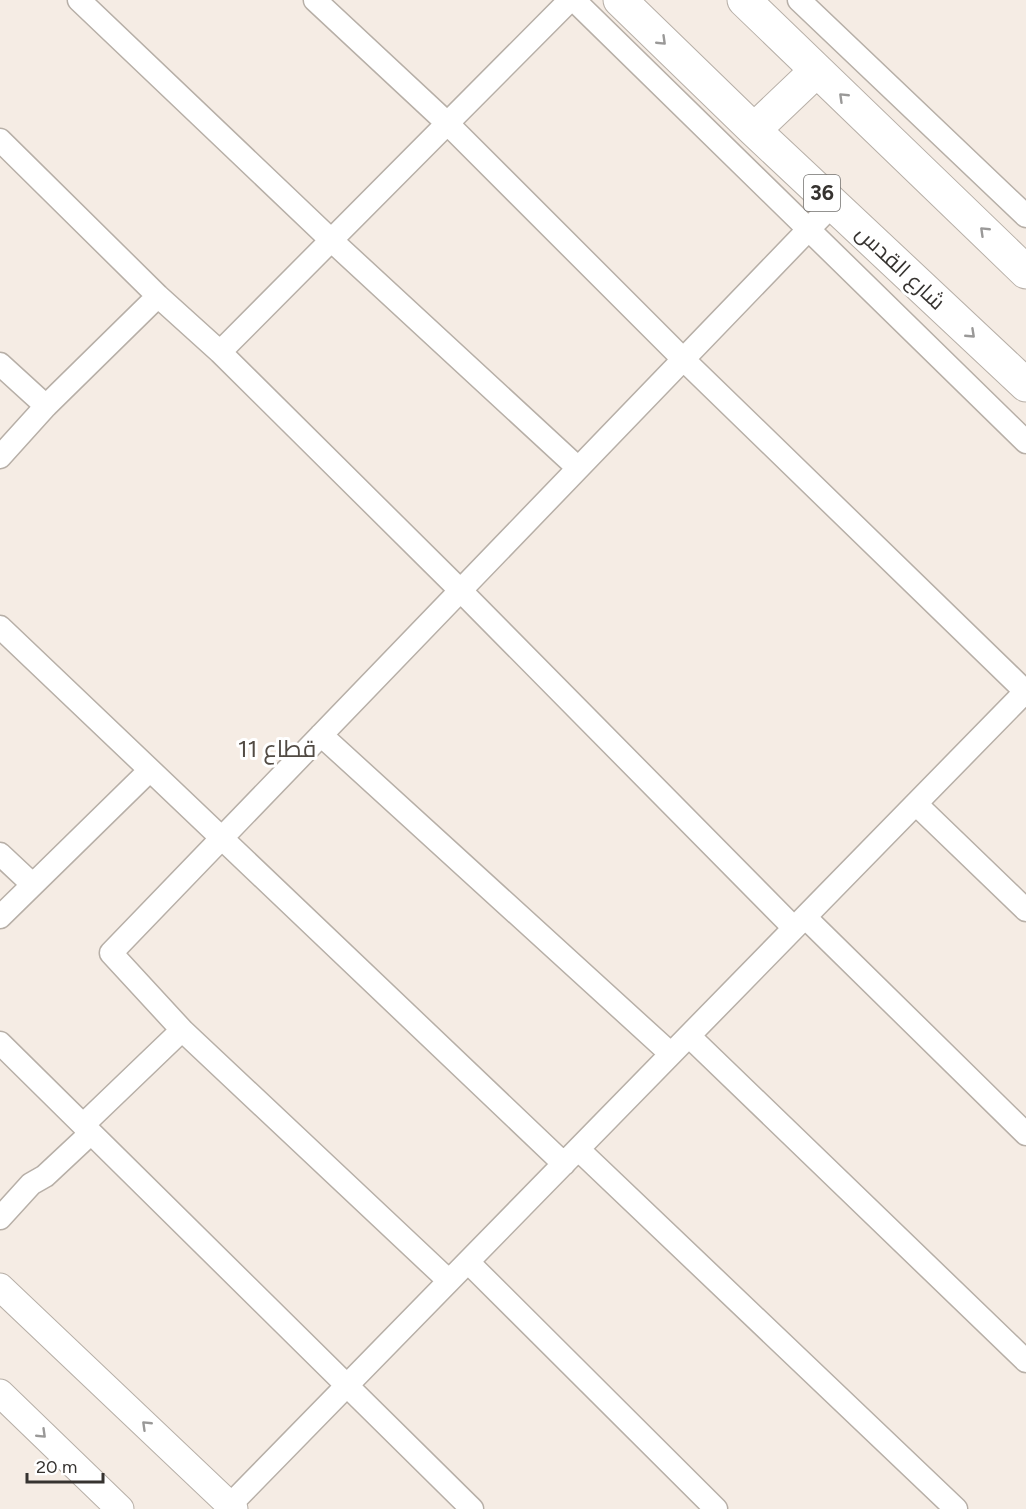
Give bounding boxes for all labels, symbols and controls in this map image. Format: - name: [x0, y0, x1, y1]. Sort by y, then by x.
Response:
- one-way arrow: [655, 33, 666, 44]
- one-way arrow: [839, 93, 849, 104]
- road number: 36: [804, 175, 840, 211]
- street label: شارع القدس: [850, 219, 951, 316]
- one-way arrow: [980, 228, 991, 239]
- one-way arrow: [965, 327, 975, 338]
- district label: قطاع 11: [238, 734, 316, 765]
- one-way arrow: [142, 1422, 153, 1433]
- one-way arrow: [36, 1427, 46, 1438]
- scale bar: [27, 1446, 104, 1484]
- text: 20 m: [36, 1456, 77, 1478]

